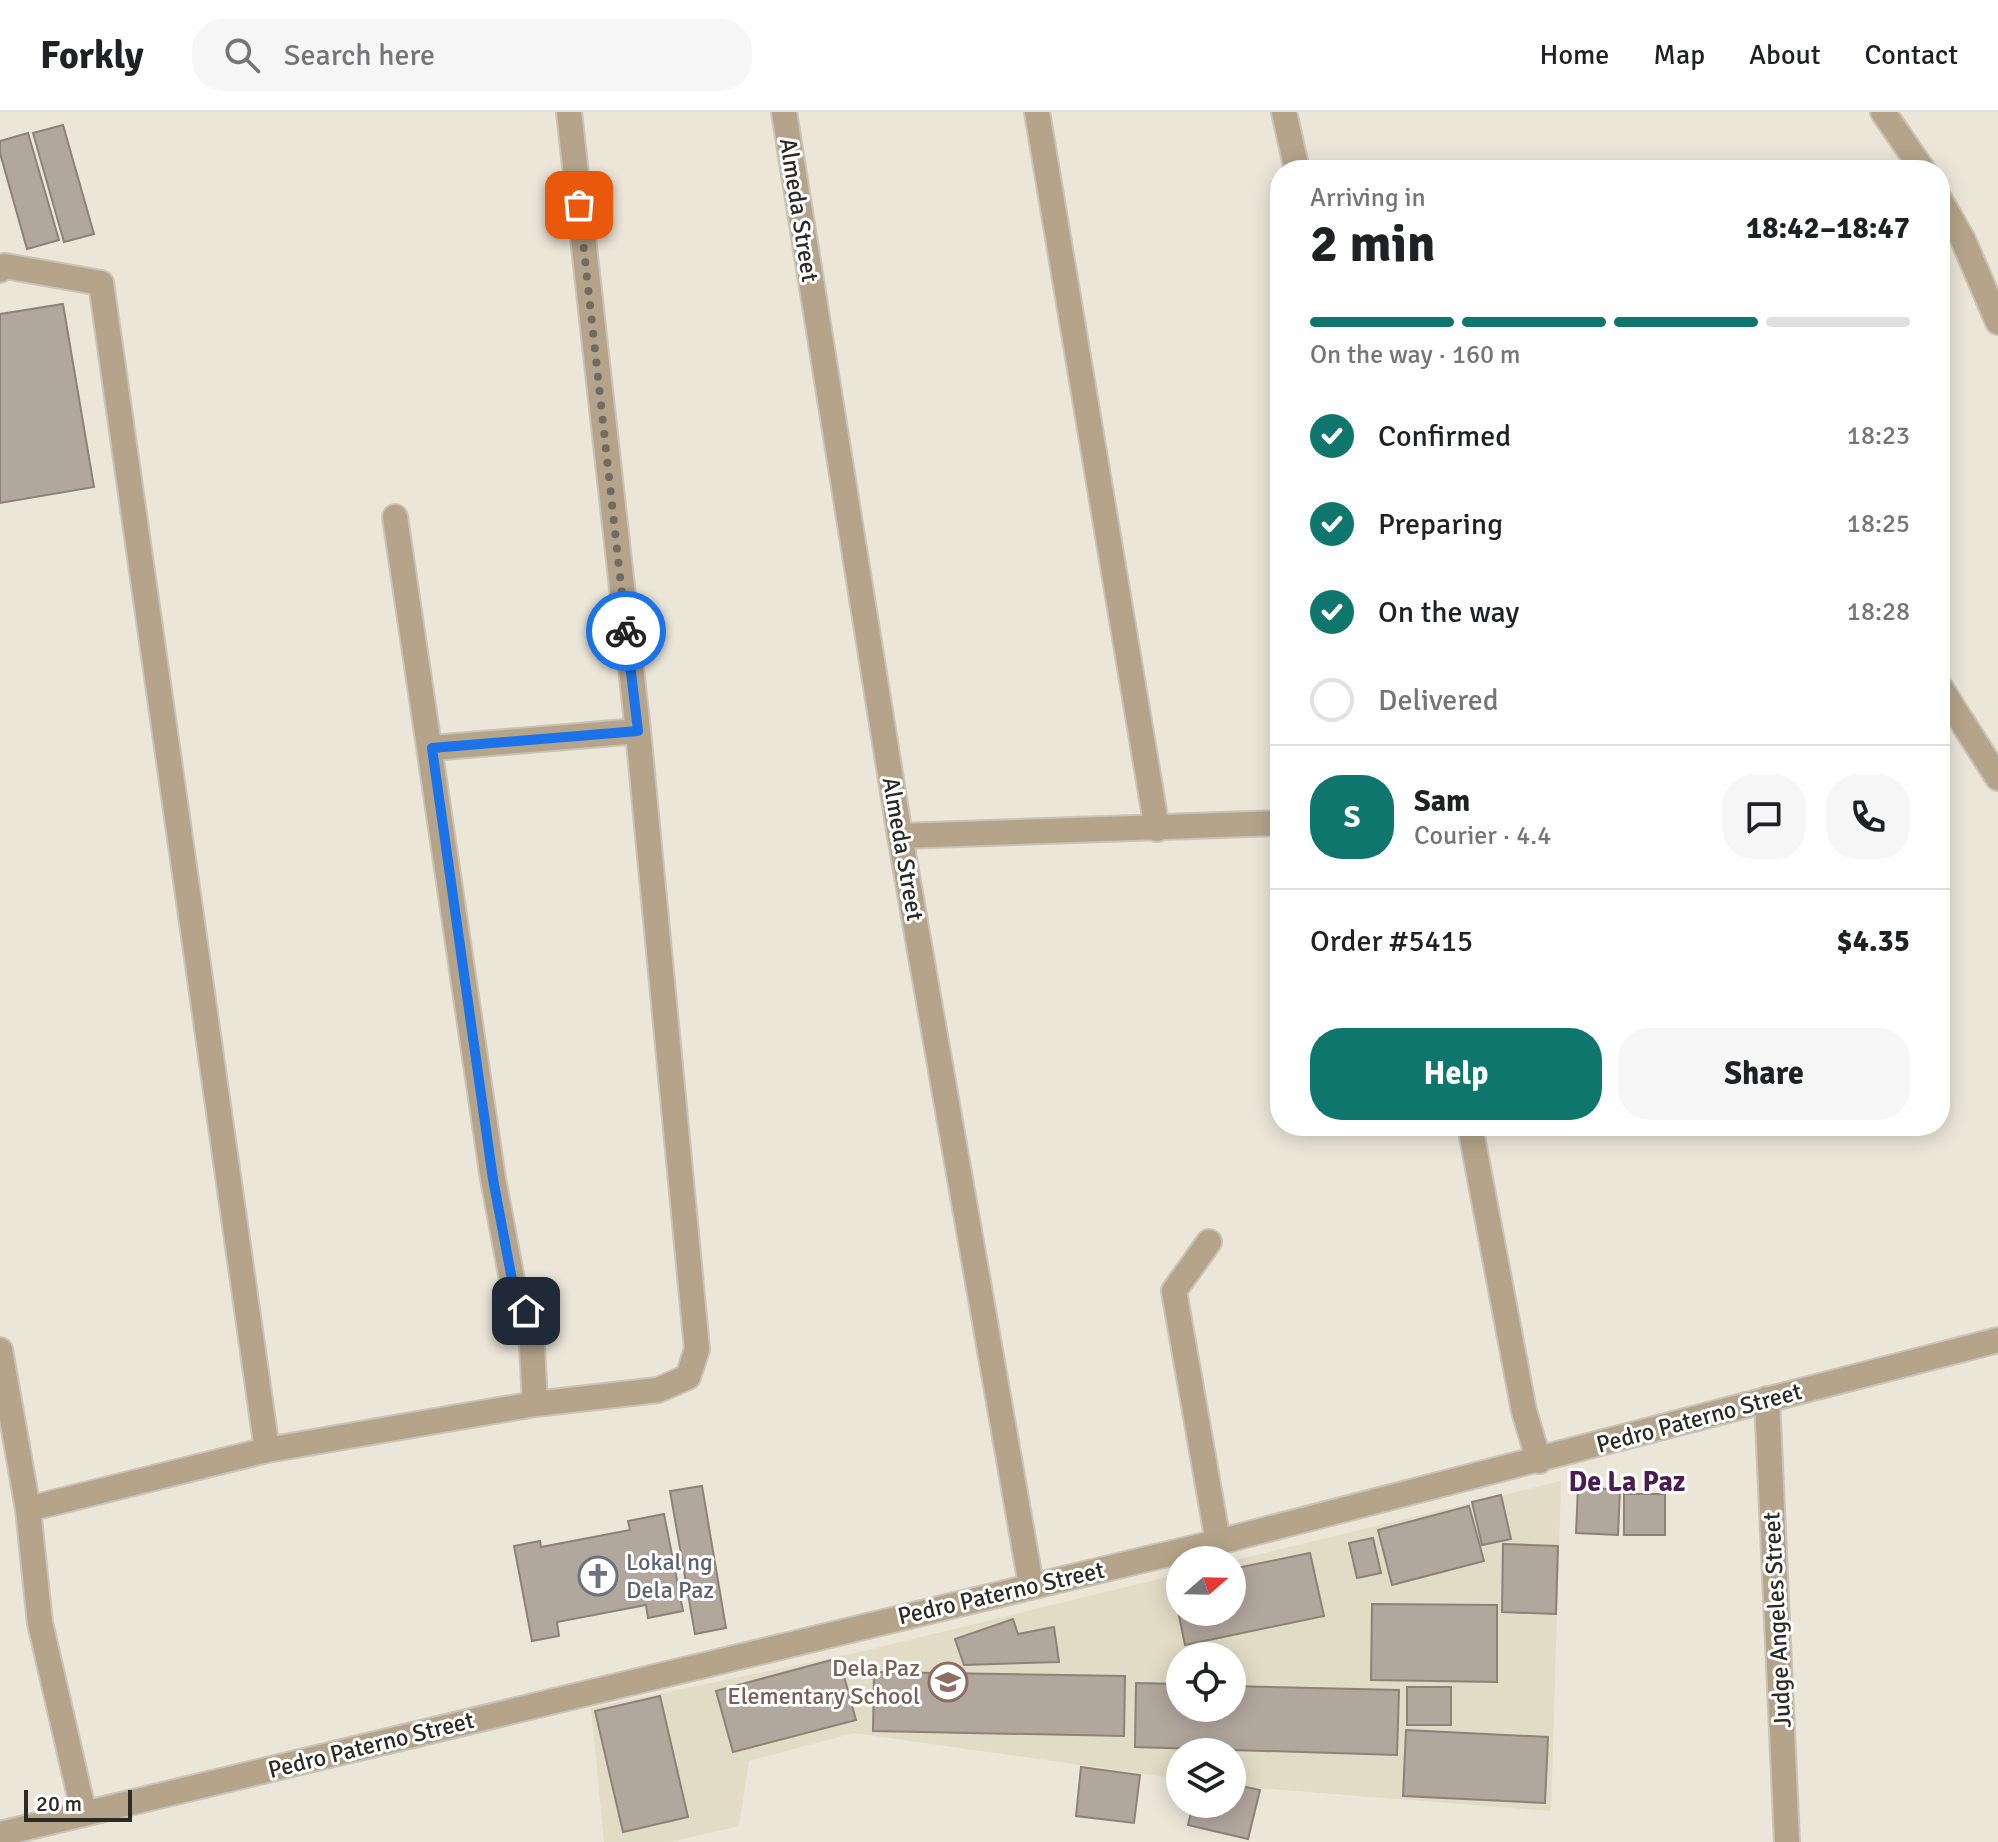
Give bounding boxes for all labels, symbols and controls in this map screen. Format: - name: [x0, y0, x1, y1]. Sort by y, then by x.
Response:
- search box: [192, 19, 752, 91]
- text: Forkly: [40, 32, 144, 79]
- icon: search: [220, 33, 264, 77]
- text: Search here: [284, 37, 435, 74]
- text: Home: [1540, 38, 1609, 72]
- text: Map: [1653, 38, 1705, 72]
- text: About: [1749, 38, 1821, 72]
- text: Contact: [1865, 38, 1958, 72]
- street label: Almeda Street: [773, 136, 825, 284]
- pin: [545, 171, 613, 239]
- text: Arriving in: [1310, 182, 1426, 214]
- icon: bag: [557, 183, 601, 227]
- text: 18:42–18:47: [1746, 210, 1910, 247]
- text: 2 min: [1310, 212, 1436, 276]
- text: On the way · 160 m: [1310, 339, 1520, 371]
- icon: check: [1310, 414, 1354, 458]
- text: Confirmed: [1378, 418, 1511, 455]
- text: 18:23: [1847, 420, 1910, 452]
- icon: check: [1310, 502, 1354, 546]
- text: Preparing: [1378, 506, 1503, 543]
- text: 18:25: [1847, 508, 1910, 540]
- icon: check: [1310, 590, 1354, 634]
- courier: [586, 591, 666, 671]
- text: On the way: [1378, 594, 1519, 631]
- text: 18:28: [1847, 596, 1910, 628]
- icon: bike: [604, 609, 648, 653]
- text: Delivered: [1378, 682, 1499, 719]
- street label: Almeda Street: [876, 775, 930, 923]
- button: chat: [1722, 775, 1806, 859]
- button: phone: [1826, 775, 1910, 859]
- text: Sam: [1414, 783, 1470, 820]
- text: S: [1344, 799, 1360, 836]
- text: Courier · 4.4: [1414, 820, 1551, 852]
- text: Order #5415: [1310, 923, 1473, 960]
- text: $4.35: [1837, 923, 1910, 960]
- button: Help: [1310, 1028, 1602, 1120]
- button: Share: [1618, 1028, 1910, 1120]
- pin: [492, 1277, 560, 1345]
- icon: home: [504, 1289, 548, 1333]
- street label: Pedro Paterno Street: [1593, 1376, 1805, 1460]
- district label: De La Paz: [1569, 1465, 1685, 1499]
- street label: Judge Angeles Street: [1756, 1511, 1798, 1729]
- north arrow: [1166, 1546, 1246, 1626]
- map controls: [1166, 1546, 1246, 1818]
- place label: Lokal ng Dela Paz: [626, 1547, 714, 1605]
- church icon: Lokal ng Dela Paz: [577, 1555, 619, 1597]
- street label: Pedro Paterno Street: [895, 1555, 1107, 1631]
- button: locate: [1166, 1642, 1246, 1722]
- place label: Dela Paz Elementary School: [727, 1653, 920, 1711]
- school or university icon: Dela Paz Elementary School: [927, 1661, 969, 1703]
- street label: Pedro Paterno Street: [265, 1705, 477, 1785]
- button: layers: [1166, 1738, 1246, 1818]
- scale bar: [24, 1786, 132, 1822]
- text: 20 m: [36, 1790, 82, 1817]

